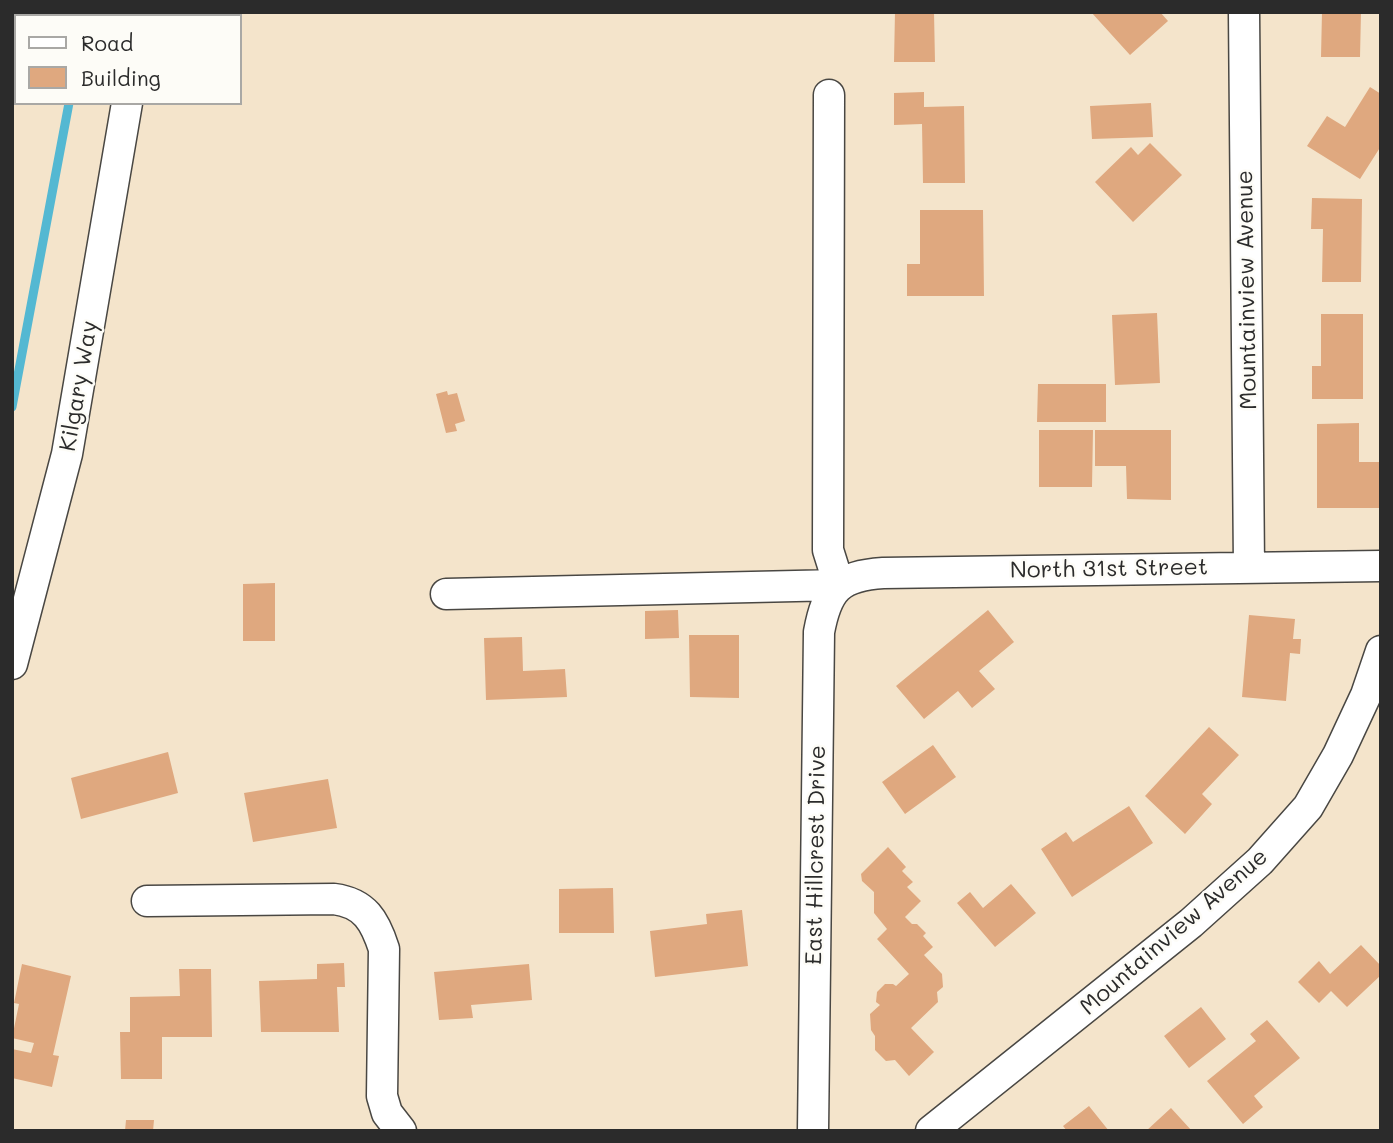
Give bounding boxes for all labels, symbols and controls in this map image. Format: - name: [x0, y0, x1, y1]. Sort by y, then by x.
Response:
- legend: [14, 14, 242, 105]
- text: Road: [81, 29, 133, 56]
- text: Building: [81, 64, 161, 91]
- street label: Mountainview Avenue: [1231, 170, 1263, 410]
- street label: Kilgary Way: [54, 319, 104, 453]
- street label: North 31st Street: [1010, 553, 1208, 585]
- street label: East Hillcrest Drive: [800, 745, 832, 965]
- street label: Mountainview Avenue: [1074, 843, 1274, 1021]

